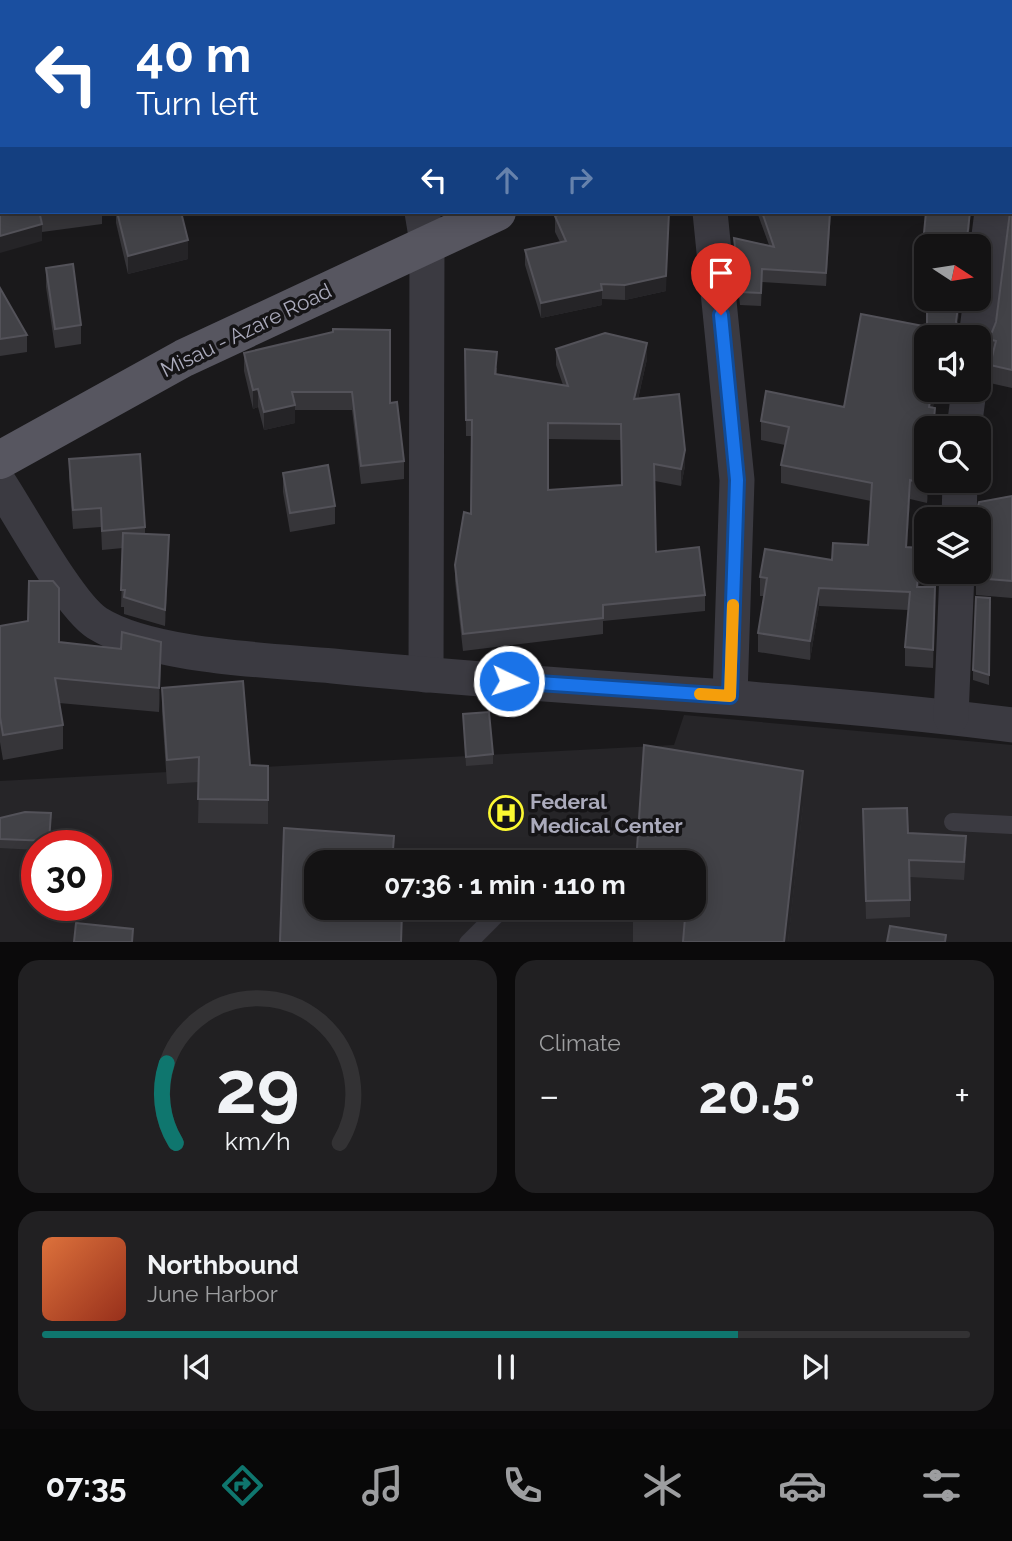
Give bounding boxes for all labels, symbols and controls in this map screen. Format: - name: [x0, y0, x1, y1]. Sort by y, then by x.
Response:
- text: 40 m: [136, 26, 251, 83]
- icon: left: [21, 28, 112, 119]
- text: Turn left: [136, 85, 258, 122]
- icon: left: [415, 161, 453, 199]
- icon: ahead: [488, 161, 526, 199]
- icon: right: [561, 161, 599, 199]
- north arrow: [914, 234, 990, 312]
- map controls: [914, 234, 991, 584]
- pin: [691, 243, 751, 315]
- icon: arrive: [702, 254, 740, 292]
- street label: Misau - Azare Road: [156, 278, 336, 382]
- button: sound: [914, 325, 991, 402]
- button: search: [914, 416, 991, 493]
- button: layers: [914, 507, 991, 584]
- position arrow: [472, 644, 546, 718]
- place label: Federal Medical Center: [530, 789, 683, 838]
- hospital icon: Federal Medical Center: [487, 794, 525, 832]
- speed limit sign: 30: [21, 830, 112, 921]
- text: 07:36 · 1 min · 110 m: [384, 870, 626, 900]
- text: Climate: [539, 1029, 621, 1056]
- text: 29: [216, 1045, 299, 1130]
- text: 20.5°: [699, 1064, 815, 1125]
- text: −: [539, 1073, 559, 1118]
- text: +: [954, 1073, 970, 1118]
- text: km/h: [225, 1125, 290, 1155]
- text: Northbound: [147, 1250, 299, 1280]
- text: June Harbor: [147, 1280, 278, 1307]
- icon: previous: [178, 1348, 216, 1386]
- icon: pause: [487, 1348, 525, 1386]
- icon: next: [796, 1348, 834, 1386]
- icon: directions: [218, 1461, 267, 1510]
- icon: music: [358, 1461, 407, 1510]
- icon: phone: [498, 1461, 547, 1510]
- icon: climate: [638, 1461, 687, 1510]
- icon: car: [778, 1461, 827, 1510]
- icon: filters: [917, 1461, 966, 1510]
- text: 07:35: [45, 1467, 127, 1504]

